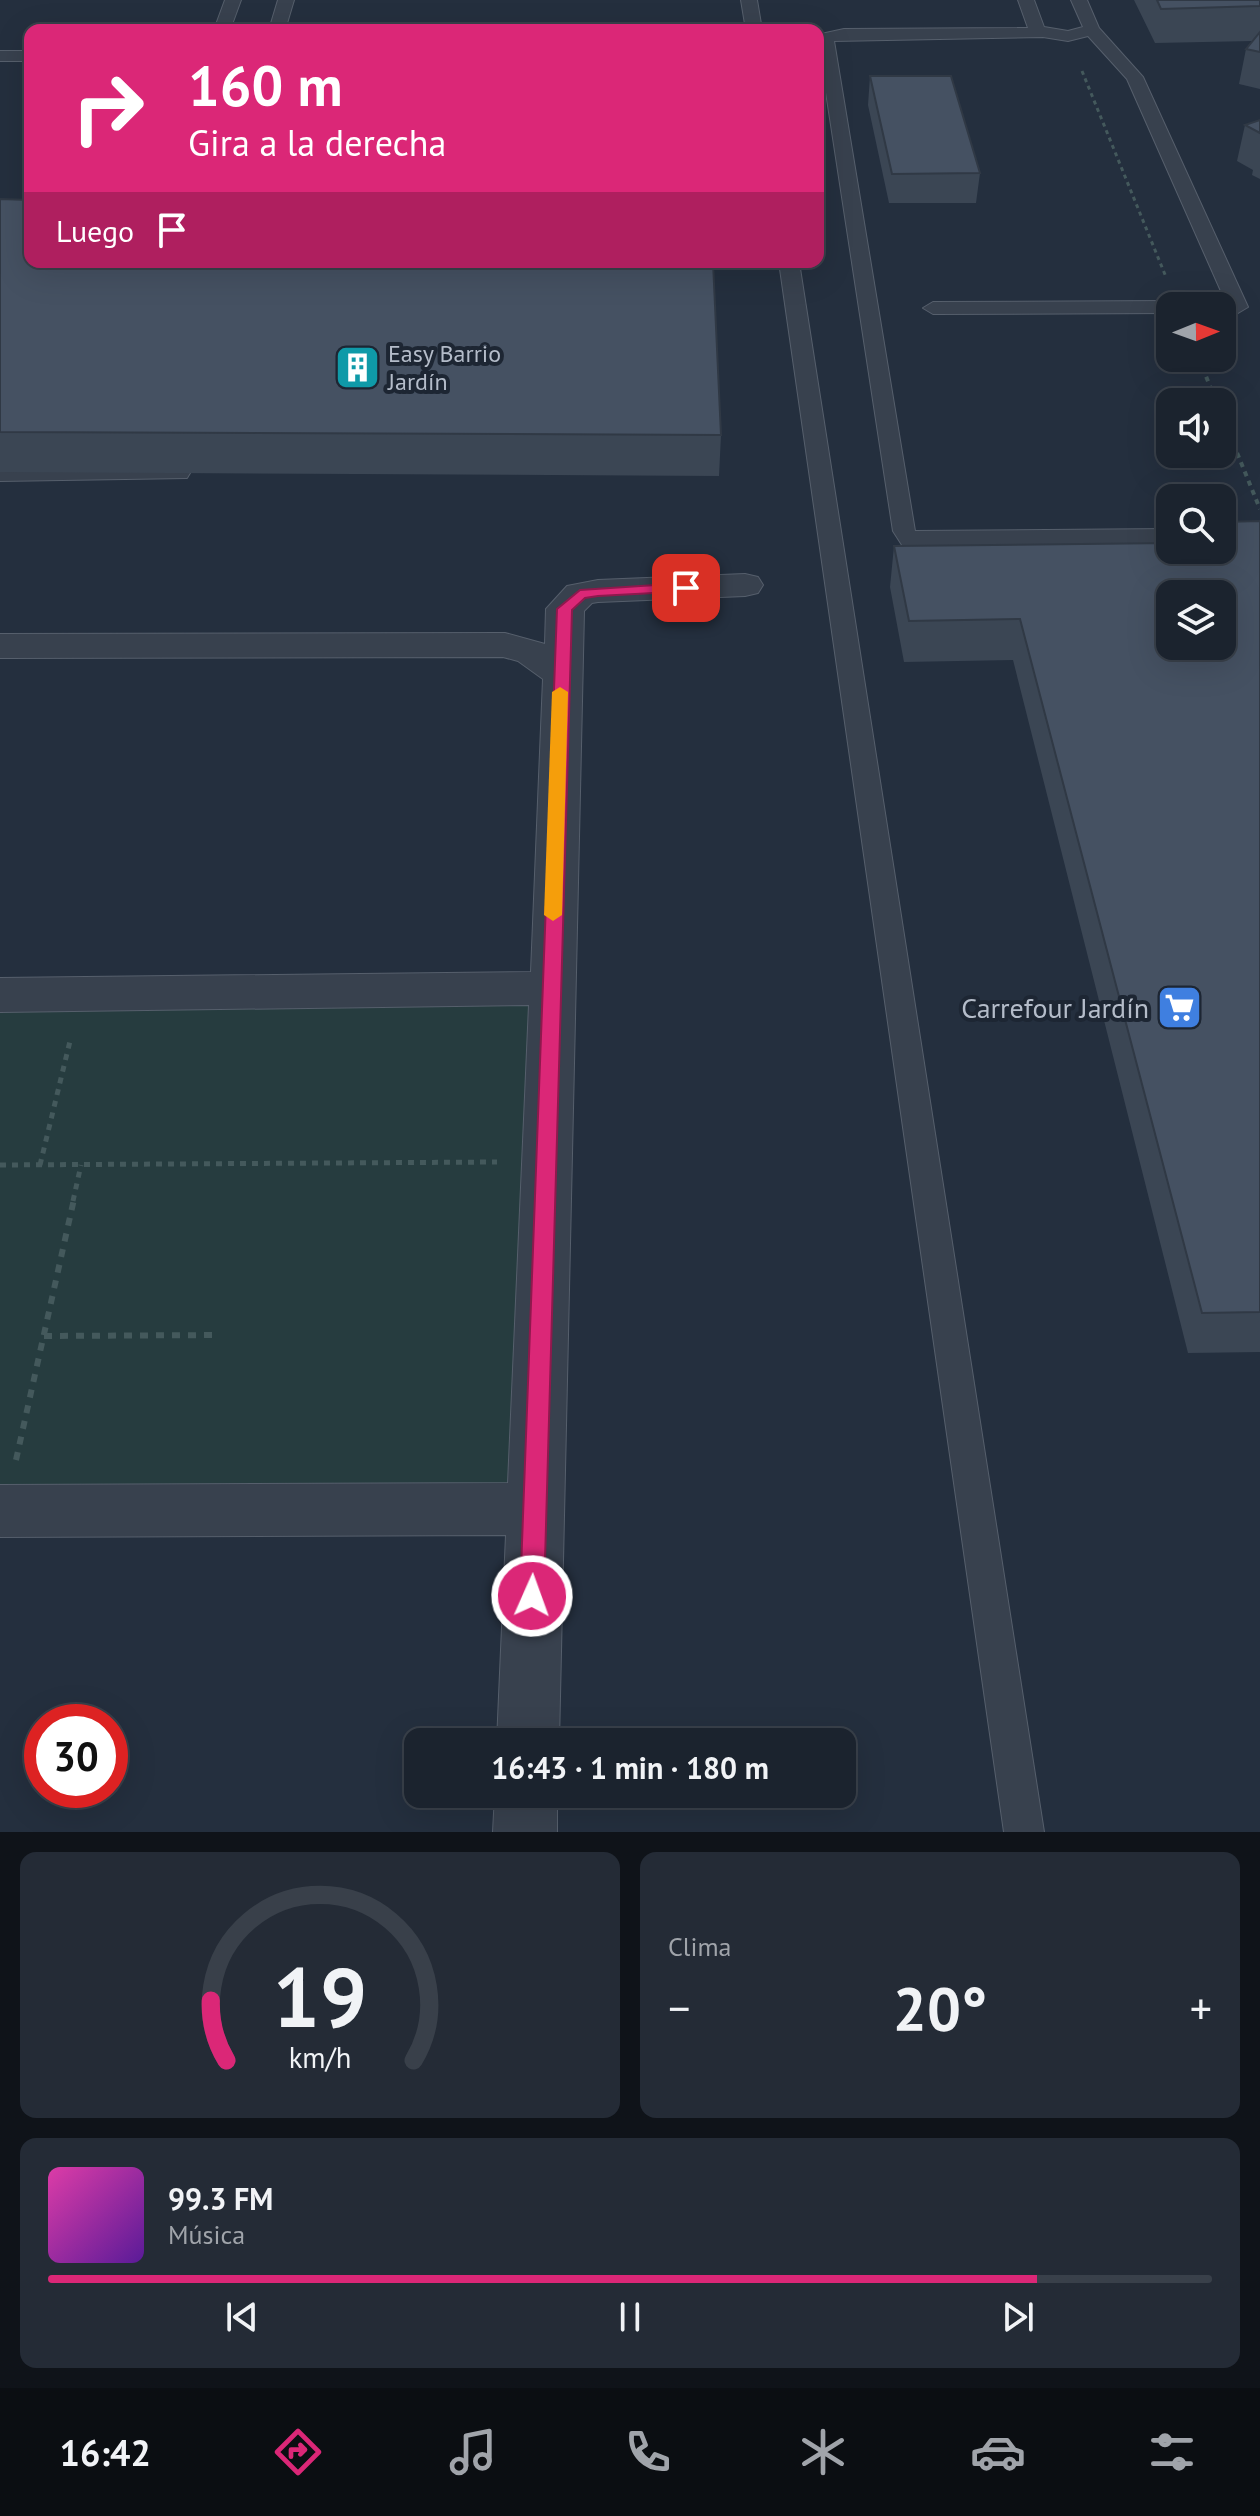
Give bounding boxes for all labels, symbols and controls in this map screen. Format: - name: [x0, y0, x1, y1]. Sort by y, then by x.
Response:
- text: 160 m: [188, 49, 343, 121]
- icon: right: [56, 56, 160, 160]
- text: Gira a la derecha: [188, 119, 446, 166]
- icon: arrive: [150, 208, 194, 252]
- text: Luego: [56, 211, 134, 250]
- north arrow: [1156, 292, 1236, 372]
- map controls: [1156, 292, 1236, 660]
- place label: Easy Barrio Jardín: [387, 338, 501, 397]
- building icon: Easy Barrio Jardín: [333, 343, 381, 391]
- button: sound: [1156, 388, 1236, 468]
- button: search: [1156, 484, 1236, 564]
- pin: [652, 554, 720, 622]
- icon: arrive: [664, 566, 708, 610]
- button: layers: [1156, 580, 1236, 660]
- supermarket icon: Carrefour Jardín: [1156, 983, 1204, 1031]
- place label: Carrefour Jardín: [961, 989, 1149, 1026]
- position arrow: [490, 1554, 574, 1638]
- speed limit sign: 30: [24, 1704, 128, 1808]
- text: 16:43 · 1 min · 180 m: [491, 1748, 769, 1787]
- text: Clima: [668, 1930, 731, 1963]
- text: 19: [273, 1942, 367, 2050]
- text: 20°: [893, 1969, 987, 2047]
- text: −: [668, 1979, 690, 2036]
- text: +: [1190, 1979, 1212, 2036]
- text: km/h: [289, 2039, 351, 2076]
- text: 99.3 FM: [168, 2179, 273, 2218]
- text: Música: [168, 2218, 245, 2251]
- icon: previous: [220, 2295, 264, 2339]
- icon: pause: [608, 2295, 652, 2339]
- icon: next: [996, 2295, 1040, 2339]
- icon: directions: [270, 2424, 326, 2480]
- icon: music: [445, 2424, 501, 2480]
- icon: phone: [620, 2424, 676, 2480]
- icon: climate: [795, 2424, 851, 2480]
- icon: car: [970, 2424, 1026, 2480]
- icon: filters: [1144, 2424, 1200, 2480]
- text: 16:42: [59, 2429, 151, 2476]

